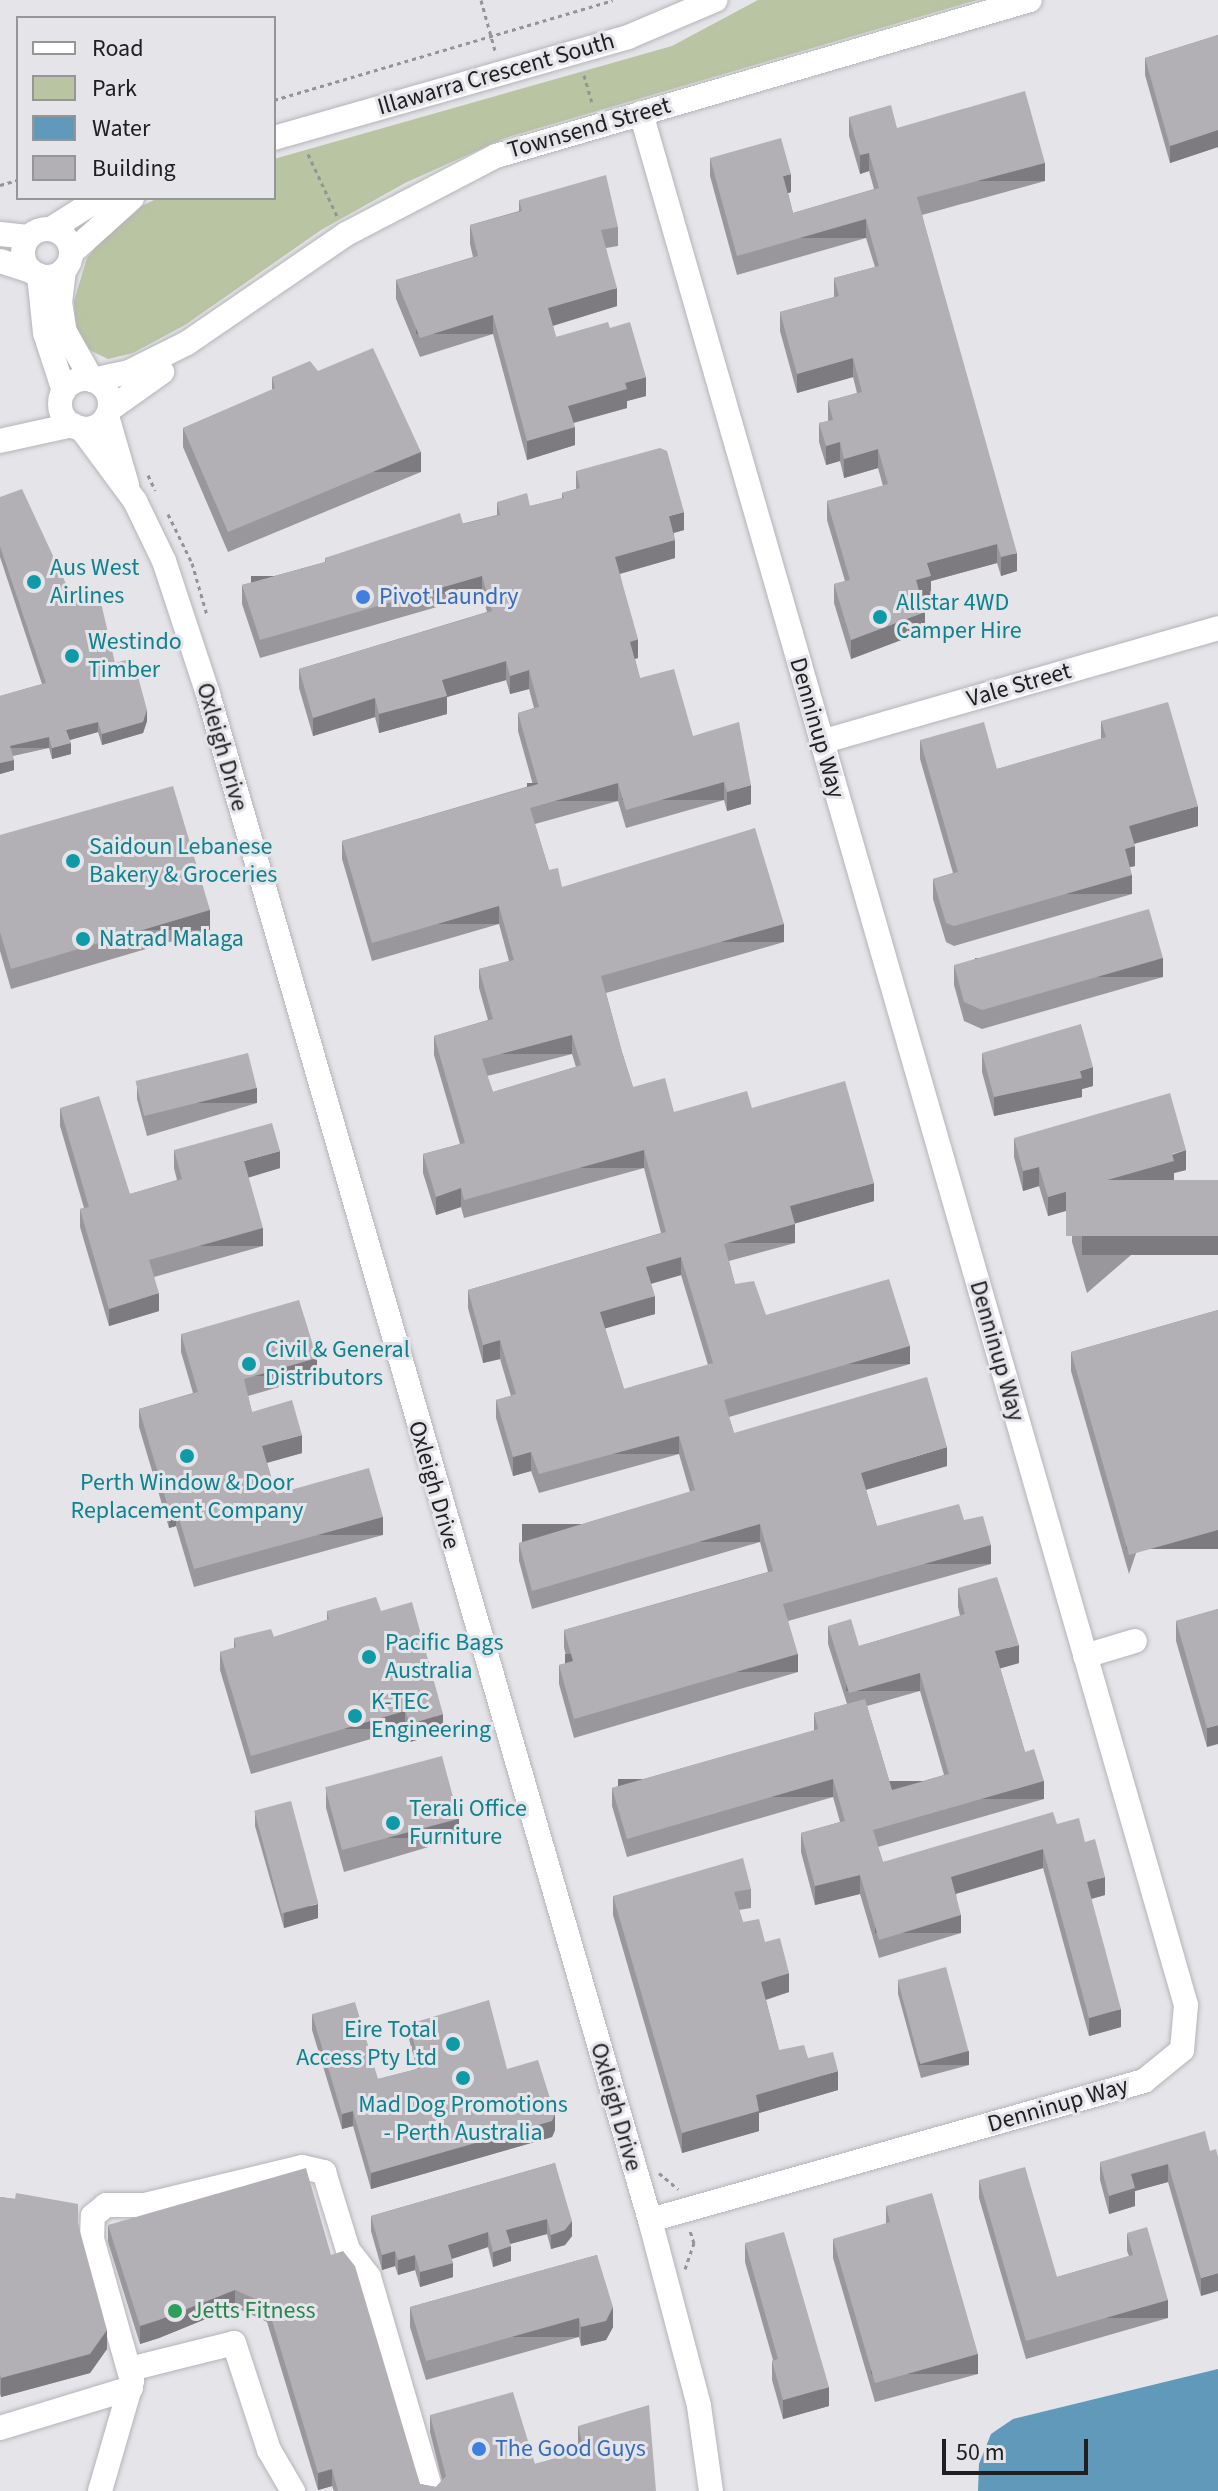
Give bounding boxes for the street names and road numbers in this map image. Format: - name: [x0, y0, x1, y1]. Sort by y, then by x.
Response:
- street label: Illawarra Crescent South: [374, 26, 618, 122]
- street label: Townsend Street: [504, 91, 674, 165]
- street label: Denninup Way: [783, 654, 851, 802]
- street label: Vale Street: [964, 656, 1074, 714]
- street label: Oxleigh Drive: [190, 679, 254, 815]
- street label: Denninup Way: [963, 1277, 1031, 1425]
- street label: Oxleigh Drive: [402, 1417, 466, 1553]
- street label: Oxleigh Drive: [584, 2039, 648, 2175]
- street label: Denninup Way: [984, 2071, 1132, 2139]

